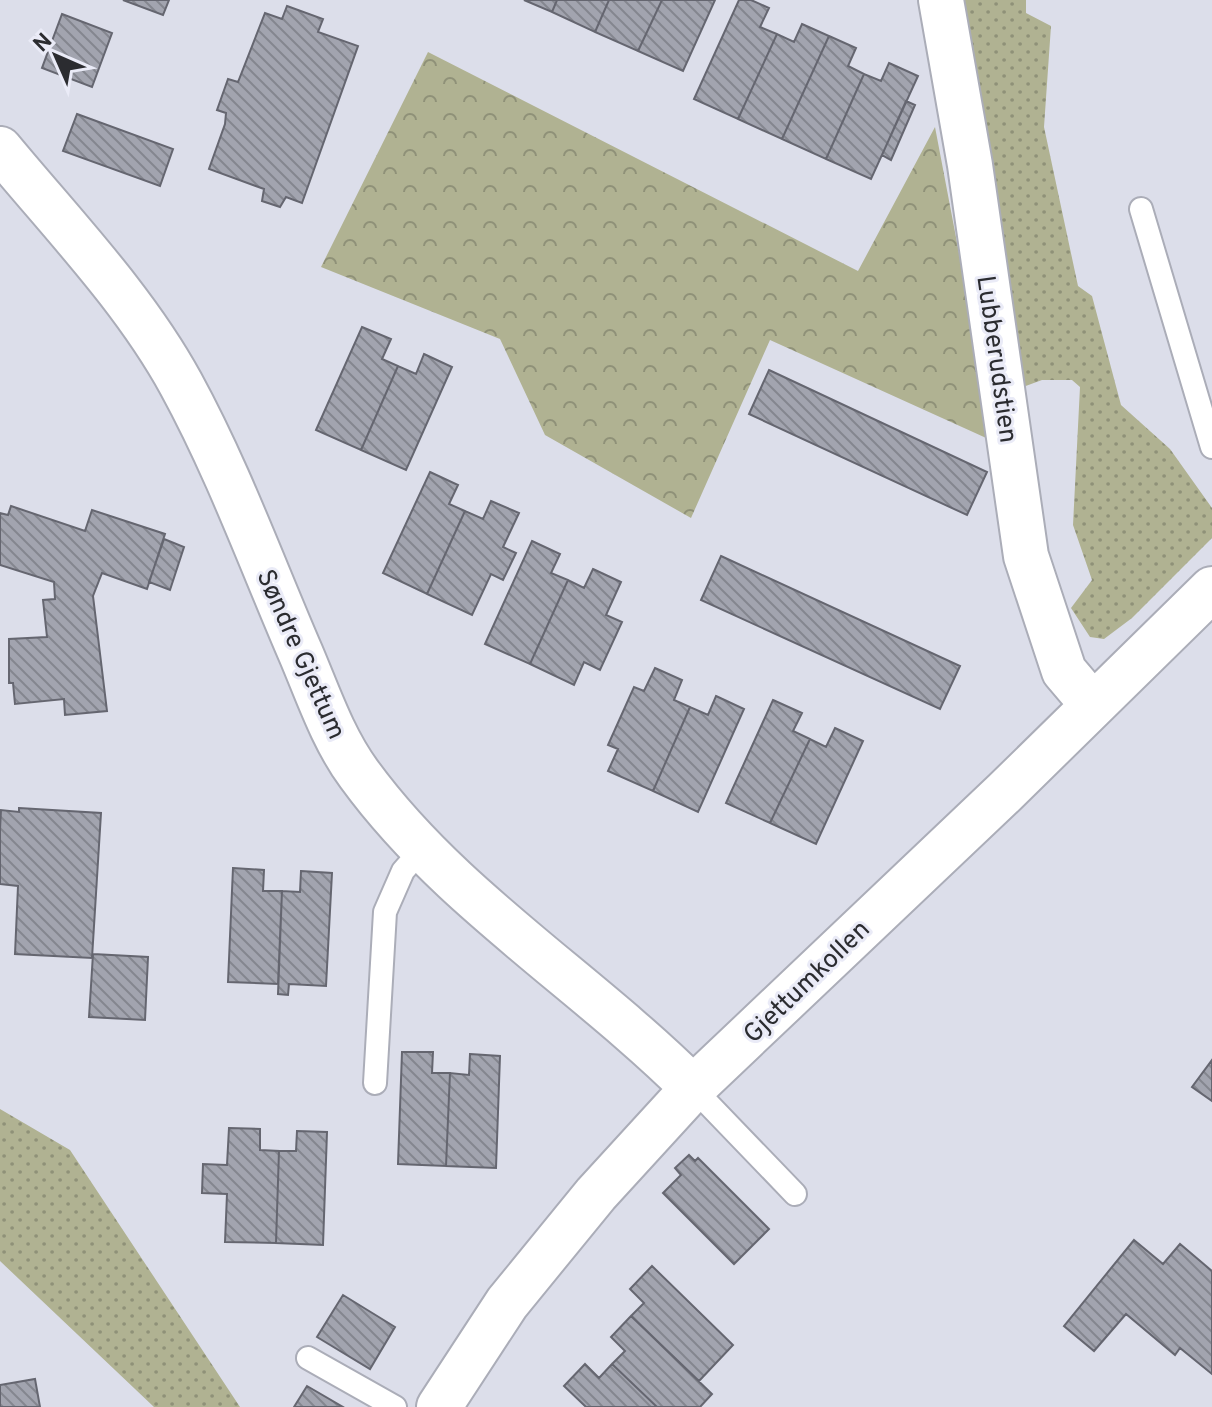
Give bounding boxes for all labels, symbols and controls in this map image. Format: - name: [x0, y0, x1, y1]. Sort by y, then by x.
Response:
- north arrow: [16, 16, 96, 96]
- text: N: [28, 28, 59, 59]
- street label: Lubberudstien: [967, 273, 1024, 445]
- street label: Søndre Gjettum: [248, 565, 352, 745]
- street label: Gjettumkollen: [737, 914, 878, 1052]

